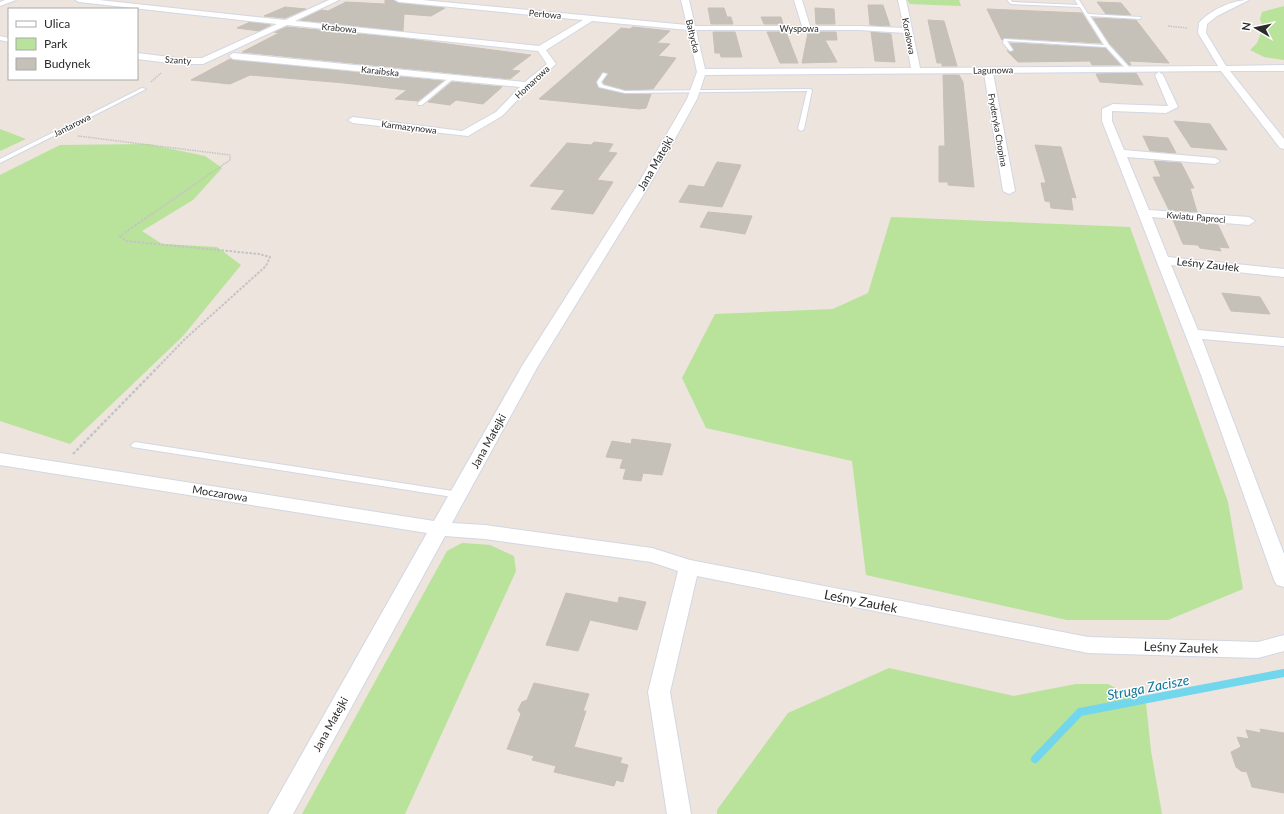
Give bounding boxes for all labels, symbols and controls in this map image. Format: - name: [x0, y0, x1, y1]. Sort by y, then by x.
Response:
- street label: Perłowa: [528, 7, 562, 21]
- legend: [8, 8, 138, 80]
- north arrow: [1236, 8, 1276, 48]
- text: Ulica: [44, 16, 70, 31]
- street label: Koralowa: [900, 17, 918, 55]
- street label: Bałtycka: [684, 18, 702, 54]
- street label: Krabowa: [321, 21, 357, 35]
- text: N: [1239, 21, 1253, 32]
- street label: Wyspowa: [779, 23, 819, 34]
- text: Park: [44, 36, 68, 51]
- street label: Szanty: [165, 54, 192, 66]
- text: Budynek: [44, 56, 91, 71]
- street label: Homarowa: [512, 63, 552, 101]
- street label: Karaibska: [360, 64, 400, 78]
- street label: Lagunowa: [973, 64, 1013, 76]
- street label: Fryderyka Chopina: [986, 92, 1010, 168]
- street label: Jantarowa: [52, 111, 92, 139]
- street label: Karmazynowa: [381, 118, 437, 136]
- street label: Jana Matejki: [634, 133, 676, 192]
- street label: Kwiatu Paproci: [1166, 209, 1226, 225]
- street label: Leśny Zaułek: [1176, 254, 1240, 274]
- street label: Jana Matejki: [468, 411, 508, 471]
- street label: Moczarowa: [191, 482, 249, 504]
- street label: Leśny Zaułek: [823, 586, 899, 616]
- street label: Leśny Zaułek: [1144, 638, 1219, 656]
- water label: Struga Zacisze: [1105, 671, 1191, 703]
- street label: Jana Matejki: [310, 694, 350, 754]

